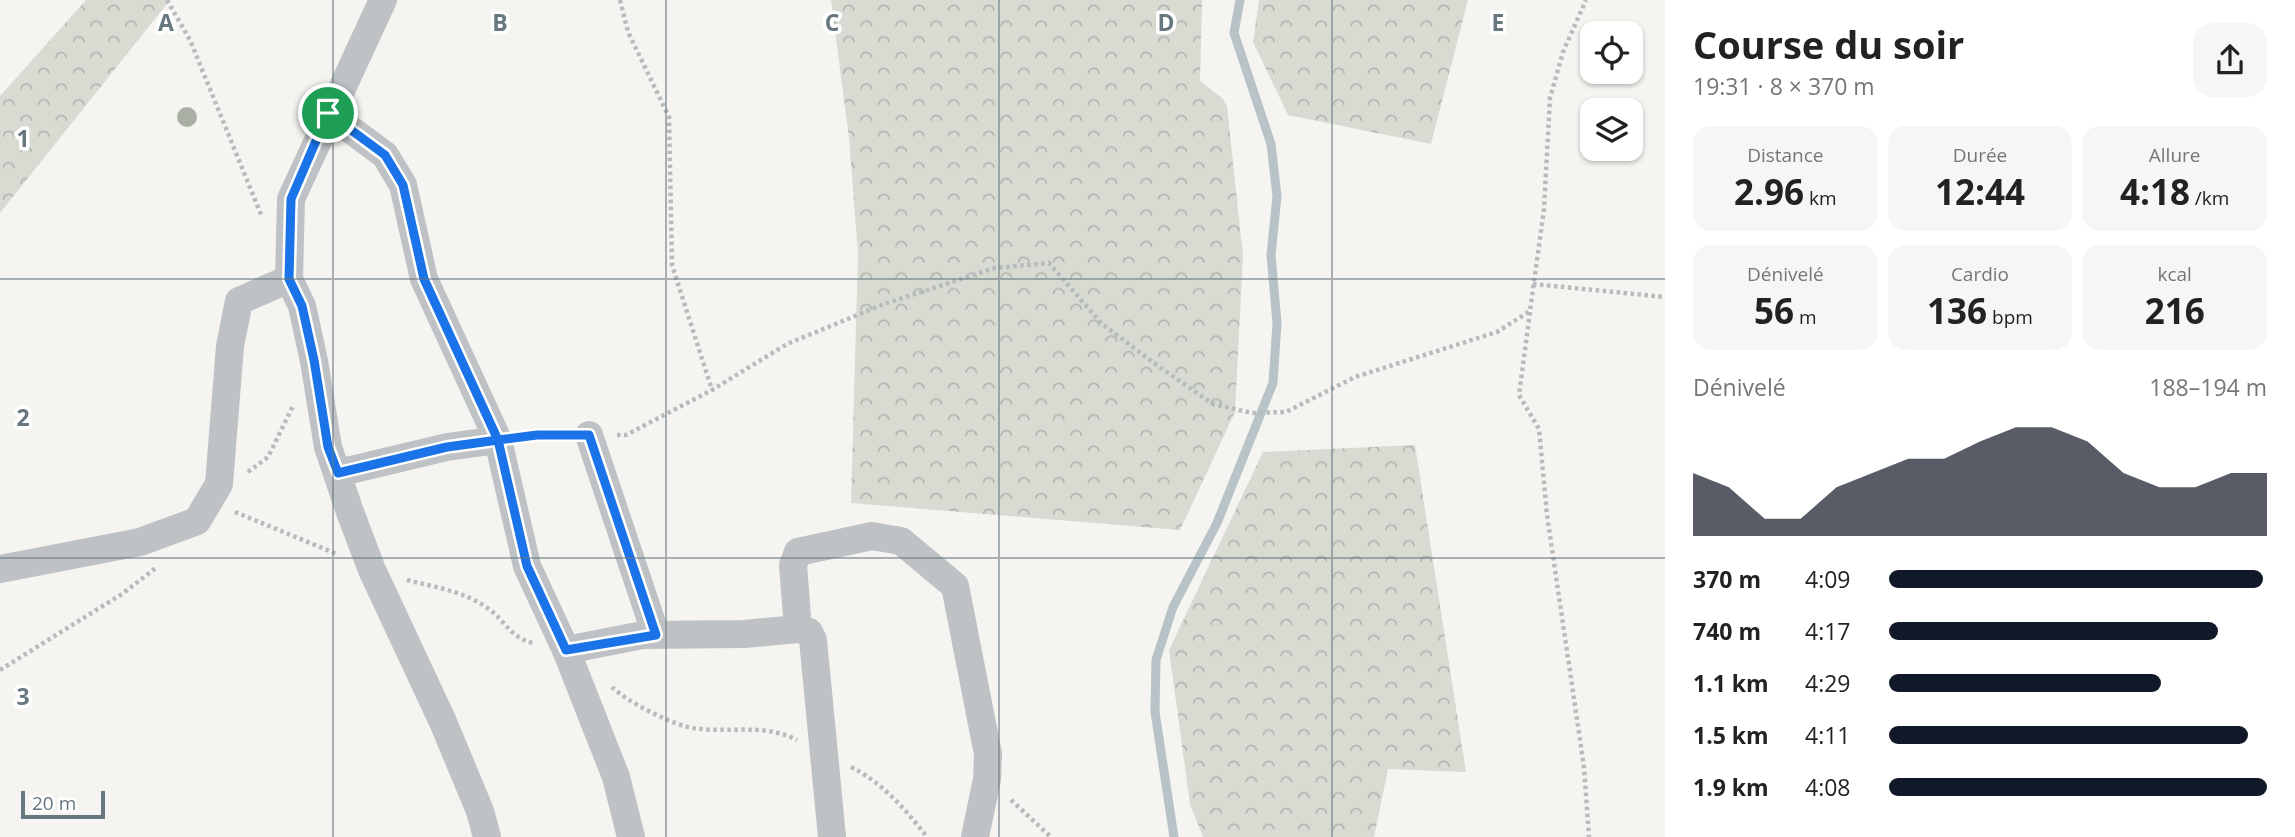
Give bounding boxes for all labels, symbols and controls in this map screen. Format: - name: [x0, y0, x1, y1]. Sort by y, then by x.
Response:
- text: A: [158, 6, 174, 38]
- text: B: [492, 6, 508, 38]
- text: C: [825, 6, 839, 38]
- text: D: [1157, 6, 1175, 38]
- text: E: [1492, 6, 1504, 38]
- text: Course du soir: [1693, 18, 1964, 70]
- map controls: [1580, 21, 1643, 161]
- button: locate: [1580, 21, 1643, 84]
- button: share: [2193, 23, 2267, 97]
- text: 19:31 · 8 × 370 m: [1693, 70, 1875, 102]
- pin: [298, 83, 358, 143]
- icon: arrive: [309, 94, 347, 132]
- button: layers: [1580, 98, 1643, 161]
- text: 1: [16, 122, 30, 154]
- text: Distance: [1747, 142, 1824, 168]
- text: Durée: [1953, 142, 2007, 168]
- text: Allure: [2149, 142, 2201, 168]
- text: 2.96: [1734, 168, 1804, 215]
- text: 12:44: [1935, 168, 2025, 215]
- text: 4:18: [2120, 168, 2190, 215]
- text: km: [1804, 185, 1837, 211]
- text: /km: [2190, 185, 2229, 211]
- text: Dénivelé: [1747, 261, 1824, 287]
- text: Cardio: [1951, 261, 2009, 287]
- text: kcal: [2157, 261, 2192, 287]
- text: 56: [1754, 287, 1794, 334]
- text: 136: [1927, 287, 1987, 334]
- text: 216: [2145, 287, 2205, 334]
- text: m: [1794, 304, 1817, 330]
- text: bpm: [1987, 304, 2033, 330]
- text: Dénivelé: [1693, 371, 1786, 403]
- text: 188–194 m: [2149, 371, 2267, 403]
- text: 2: [16, 401, 30, 433]
- text: 370 m: [1693, 563, 1761, 595]
- text: 4:09: [1805, 563, 1851, 595]
- text: 740 m: [1693, 615, 1761, 647]
- text: 4:17: [1805, 615, 1851, 647]
- text: 1.1 km: [1693, 667, 1769, 699]
- text: 4:29: [1805, 667, 1851, 699]
- text: 3: [16, 680, 30, 712]
- text: 1.5 km: [1693, 719, 1769, 751]
- text: 4:11: [1805, 719, 1851, 751]
- text: 1.9 km: [1693, 771, 1769, 803]
- text: 4:08: [1805, 771, 1851, 803]
- scale bar: [21, 788, 105, 820]
- text: 20 m: [32, 790, 76, 816]

